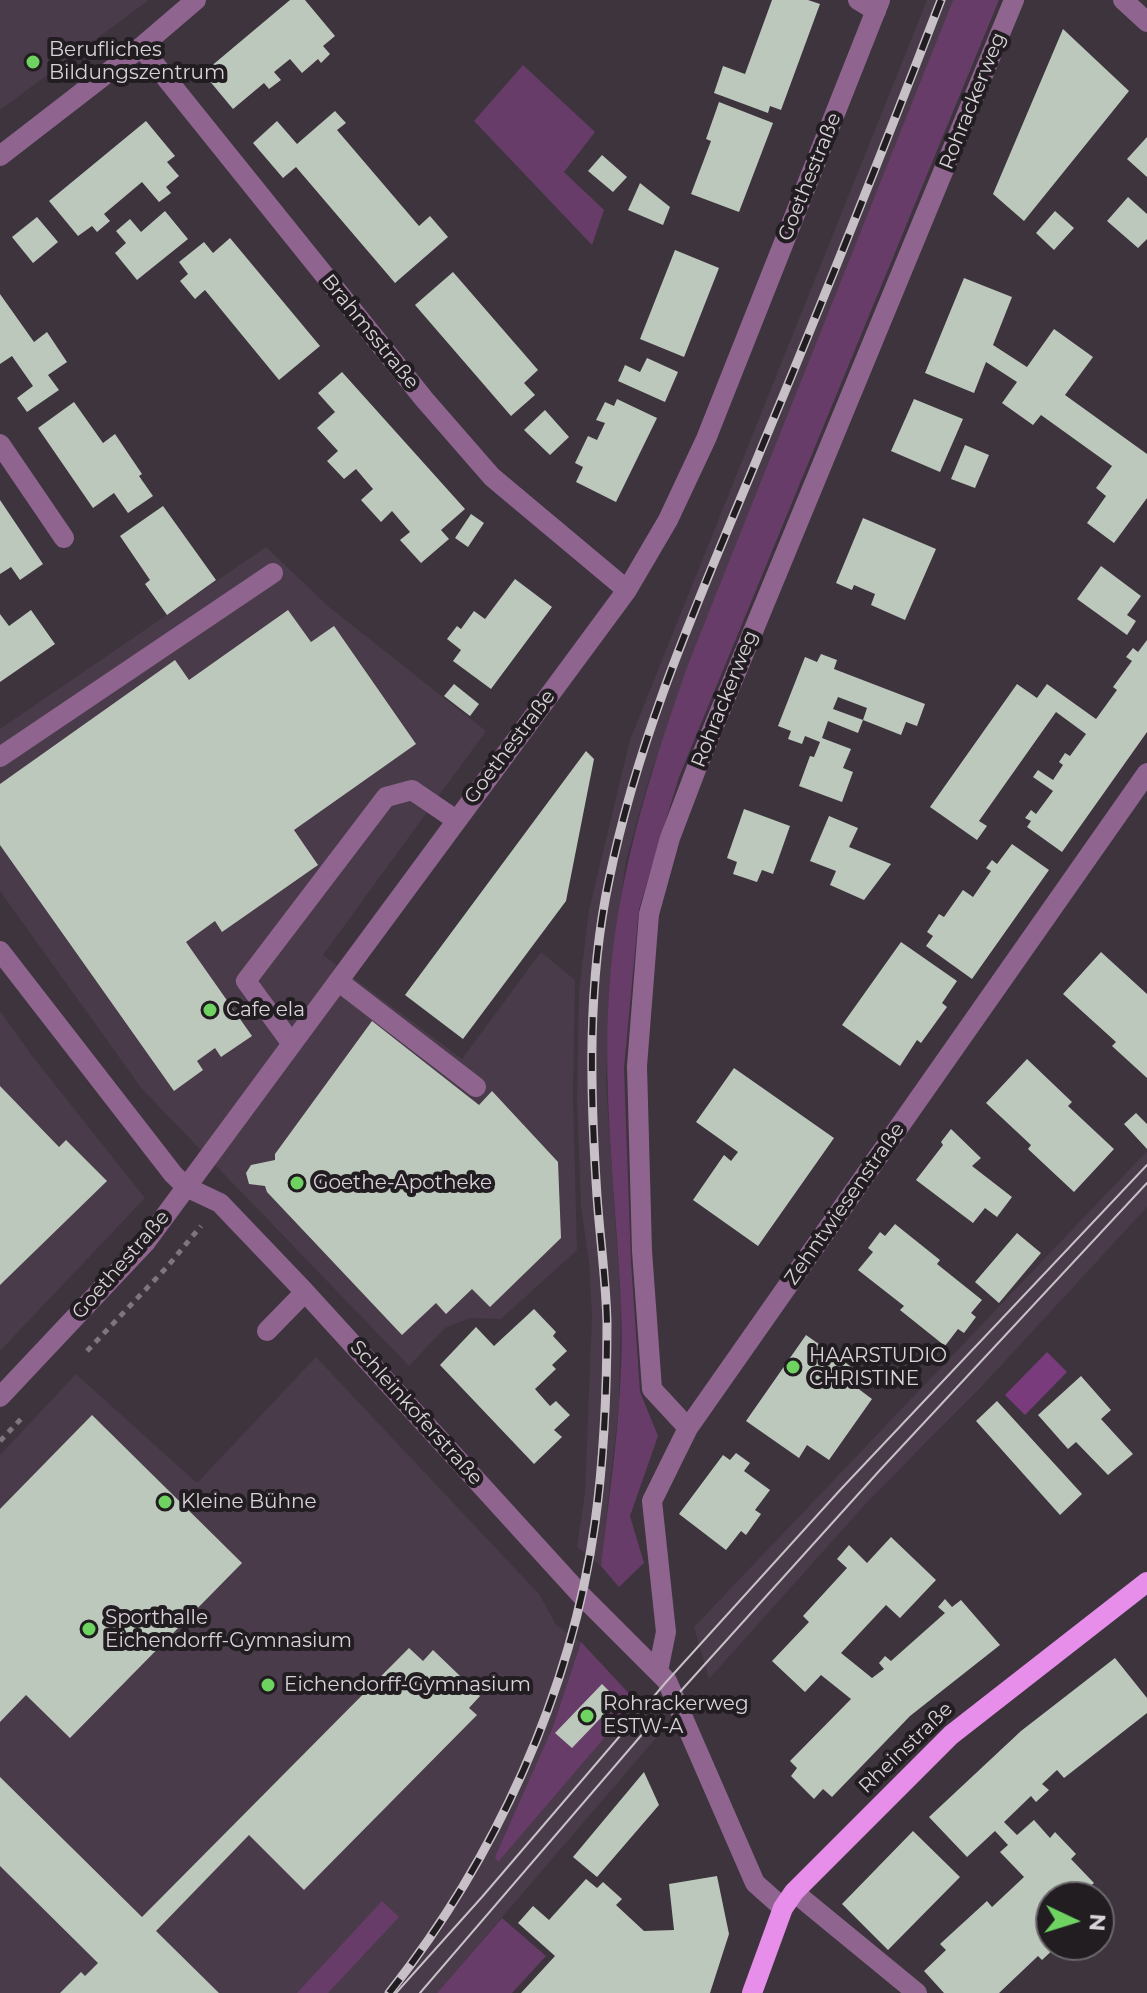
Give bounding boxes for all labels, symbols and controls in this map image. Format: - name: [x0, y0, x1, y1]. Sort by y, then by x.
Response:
- street label: Rohrackerweg: [935, 29, 1011, 173]
- place label: Berufliches Bildungszentrum: [49, 38, 225, 85]
- marker: Berufliches Bildungszentrum: [24, 53, 42, 71]
- street label: Goethestraße: [773, 109, 847, 245]
- street label: Brahmsstraße: [316, 270, 424, 394]
- street label: Rohrackerweg: [687, 627, 763, 771]
- street label: Goethestraße: [459, 685, 561, 809]
- place label: Cafe ela: [226, 998, 305, 1022]
- marker: Cafe ela: [201, 1001, 219, 1019]
- street label: Zehntwiesenstraße: [780, 1118, 910, 1290]
- place label: Goethe-Apotheke: [313, 1171, 492, 1195]
- marker: Goethe-Apotheke: [288, 1174, 306, 1192]
- street label: Goethestraße: [67, 1206, 175, 1324]
- street label: Schleinkoferstraße: [345, 1336, 487, 1490]
- place label: HAARSTUDIO CHRISTINE: [809, 1344, 947, 1391]
- marker: HAARSTUDIO CHRISTINE: [784, 1358, 802, 1376]
- place label: Kleine Bühne: [181, 1490, 317, 1514]
- marker: Kleine Bühne: [156, 1493, 174, 1511]
- place label: Sporthalle Eichendorff-Gymnasium: [105, 1606, 352, 1653]
- marker: Sporthalle Eichendorff-Gymnasium: [80, 1620, 98, 1638]
- place label: Eichendorff-Gymnasium: [284, 1673, 531, 1697]
- marker: Eichendorff-Gymnasium: [259, 1676, 277, 1694]
- place label: Rohrackerweg ESTW-A: [603, 1692, 749, 1739]
- street label: Rheinstraße: [854, 1697, 958, 1799]
- marker: Rohrackerweg ESTW-A: [578, 1707, 596, 1725]
- north arrow: [1035, 1881, 1115, 1961]
- text: N: [1083, 1913, 1112, 1932]

